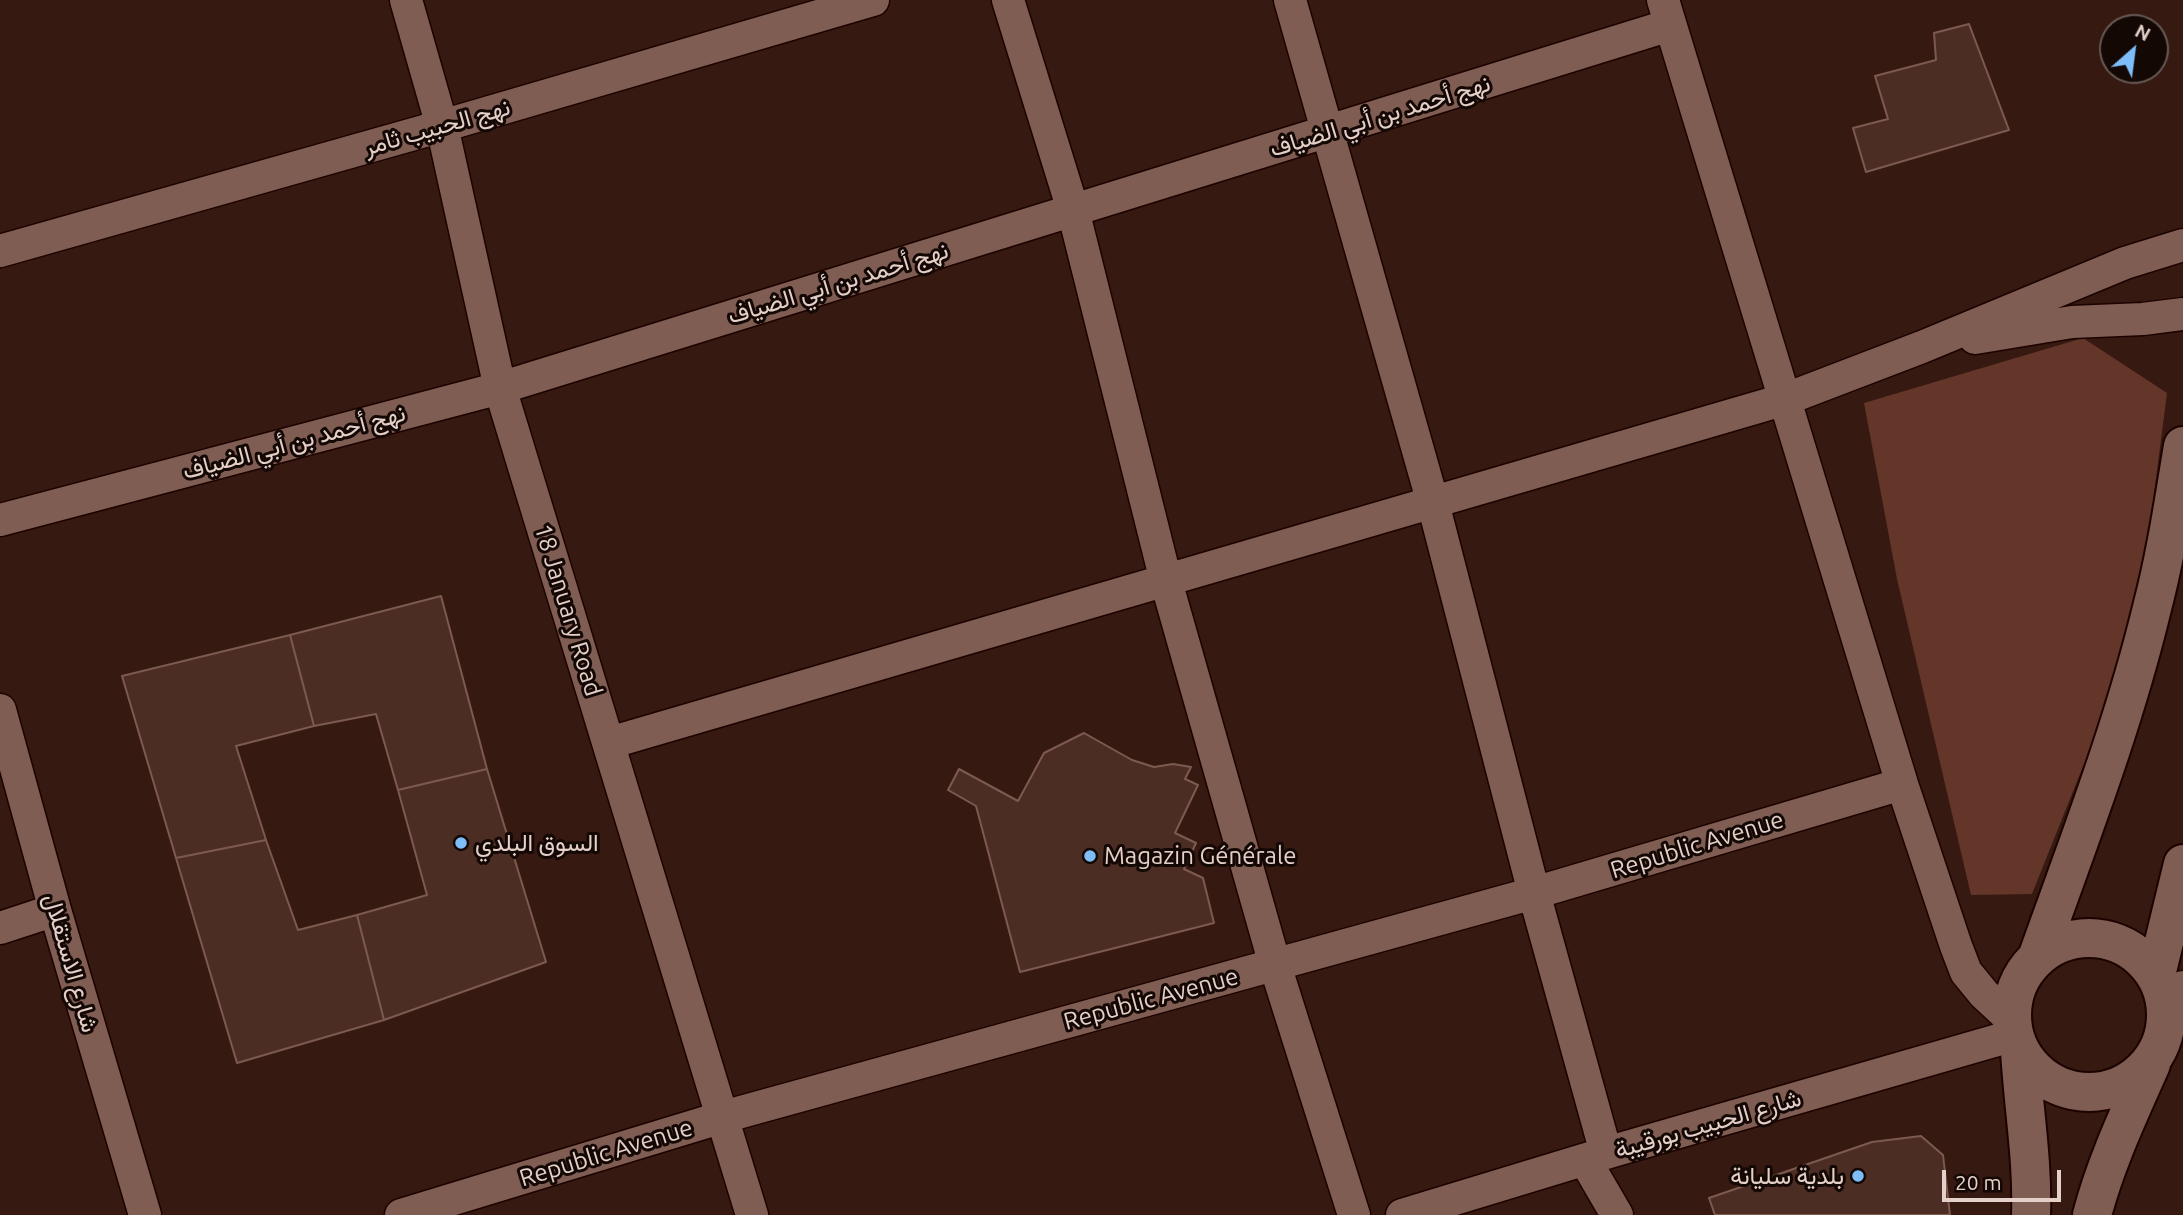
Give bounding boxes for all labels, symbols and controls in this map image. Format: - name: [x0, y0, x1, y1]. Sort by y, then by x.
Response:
- north arrow: [2099, 14, 2169, 84]
- text: N: [2131, 19, 2154, 45]
- street label: نهج أحمد بن أبي الضياف: [1266, 69, 1494, 163]
- street label: نهج الحبيب ثامر: [361, 92, 513, 162]
- street label: نهج أحمد بن أبي الضياف: [724, 236, 952, 330]
- street label: نهج أحمد بن أبي الضياف: [180, 398, 408, 486]
- street label: 18 January Road: [528, 520, 608, 700]
- street label: Republic Avenue: [1607, 805, 1787, 885]
- place label: السوق البلدي: [475, 829, 599, 857]
- marker: السوق البلدي: [453, 835, 469, 851]
- place label: Magazin Générale: [1104, 842, 1296, 870]
- marker: Magazin Générale: [1082, 848, 1098, 864]
- street label: شارع الاستقلال: [37, 890, 105, 1036]
- street label: Republic Avenue: [1061, 962, 1241, 1036]
- street label: شارع الحبيب بورقيبة: [1612, 1084, 1804, 1164]
- street label: Republic Avenue: [516, 1113, 696, 1193]
- scale bar: [1945, 1156, 2064, 1200]
- place label: بلدية سليانة: [1730, 1162, 1844, 1190]
- marker: بلدية سليانة: [1850, 1168, 1866, 1184]
- text: 20 m: [1955, 1170, 2002, 1194]

